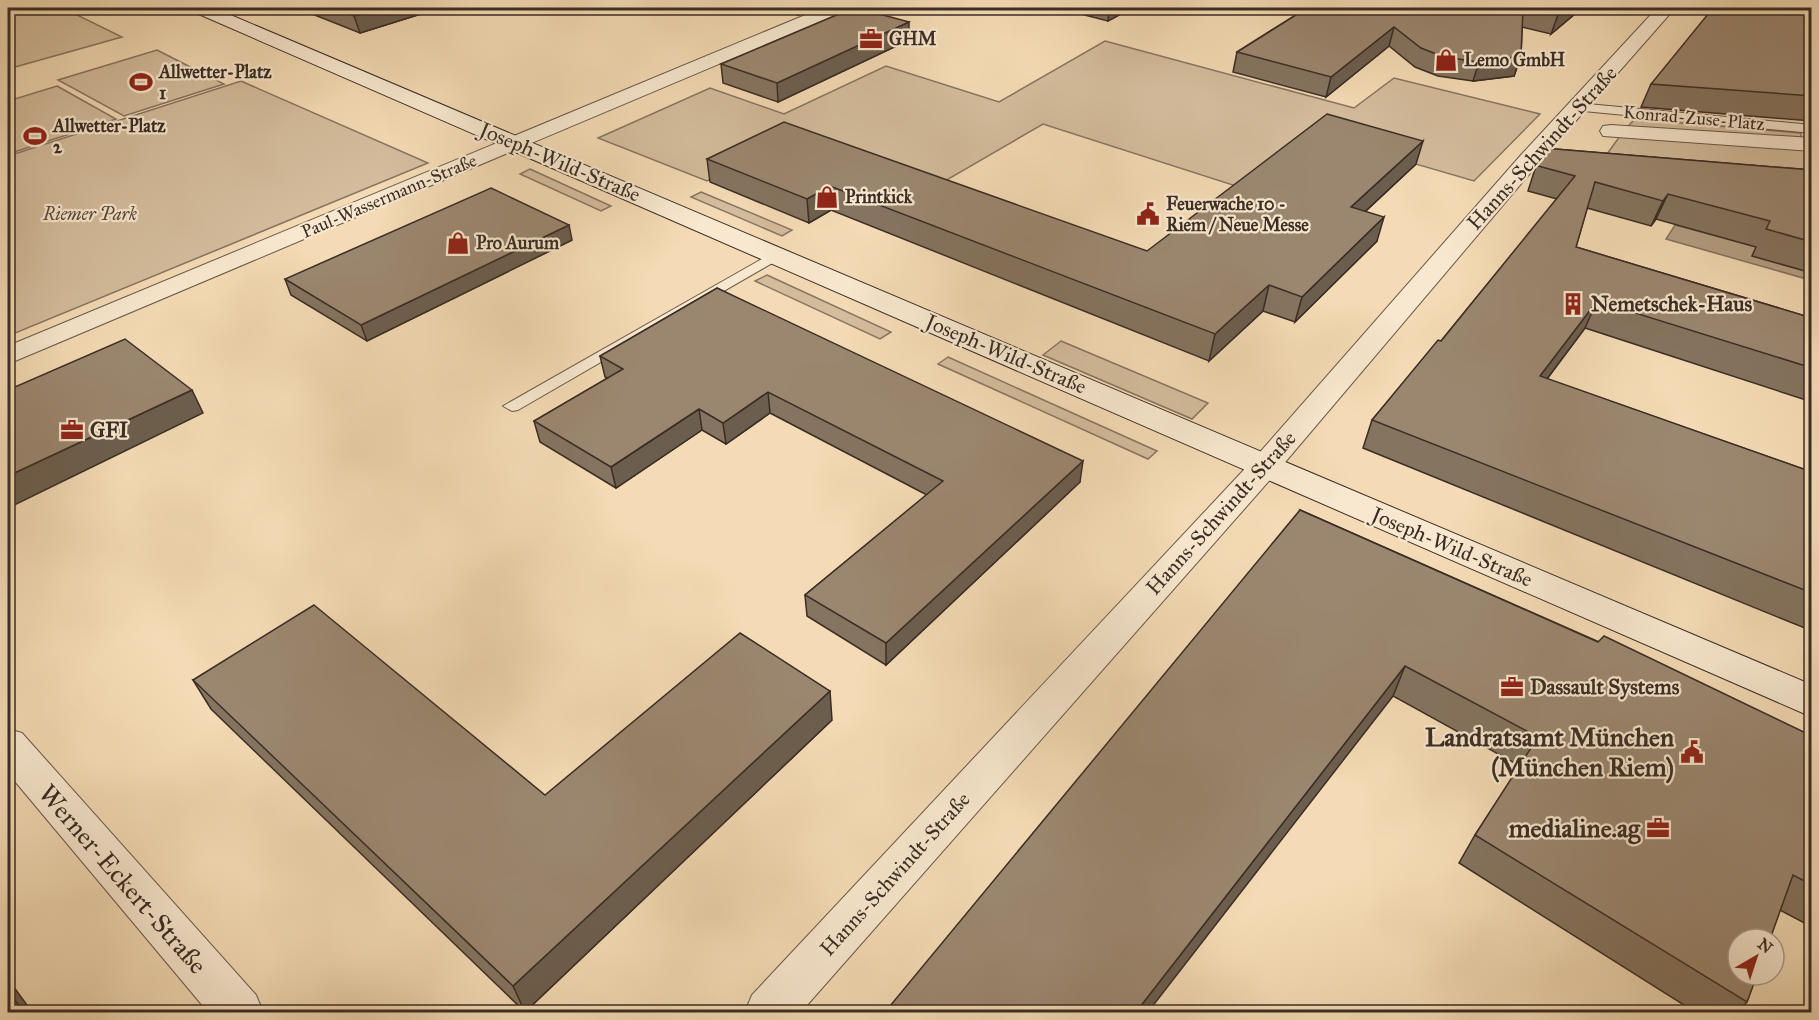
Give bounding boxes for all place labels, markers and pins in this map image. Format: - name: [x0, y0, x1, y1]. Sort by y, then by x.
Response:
- office icon: GHM: [858, 26, 884, 52]
- place label: GHM: [889, 28, 937, 50]
- shop icon: Lemo GmbH: [1433, 47, 1459, 73]
- place label: Lemo GmbH: [1464, 49, 1566, 71]
- place label: Allwetter-Platz 1: [158, 61, 272, 104]
- sports icon: Allwetter-Platz 1: [128, 69, 154, 95]
- place label: Allwetter-Platz 2: [52, 115, 166, 158]
- sports icon: Allwetter-Platz 2: [22, 123, 48, 149]
- shop icon: Printkick: [814, 184, 840, 210]
- place label: Printkick: [845, 186, 913, 208]
- place label: Feuerwache 10 - Riem / Neue Messe: [1166, 193, 1309, 236]
- public building icon: Feuerwache 10 - Riem / Neue Messe: [1135, 201, 1161, 227]
- shop icon: Pro Aurum: [445, 230, 471, 256]
- place label: Pro Aurum: [476, 232, 560, 254]
- building icon: Nemetschek-Haus: [1560, 291, 1586, 317]
- place label: Nemetschek-Haus: [1591, 291, 1752, 317]
- office icon: GFI: [59, 417, 85, 443]
- place label: GFI: [90, 417, 128, 443]
- office icon: Dassault Systems: [1499, 674, 1525, 700]
- place label: Dassault Systems: [1530, 674, 1680, 700]
- place label: Landratsamt München (München Riem): [1425, 721, 1674, 784]
- public building icon: Landratsamt München (München Riem): [1679, 739, 1705, 765]
- place label: medialine.ag: [1508, 812, 1641, 845]
- office icon: medialine.ag: [1645, 815, 1671, 841]

